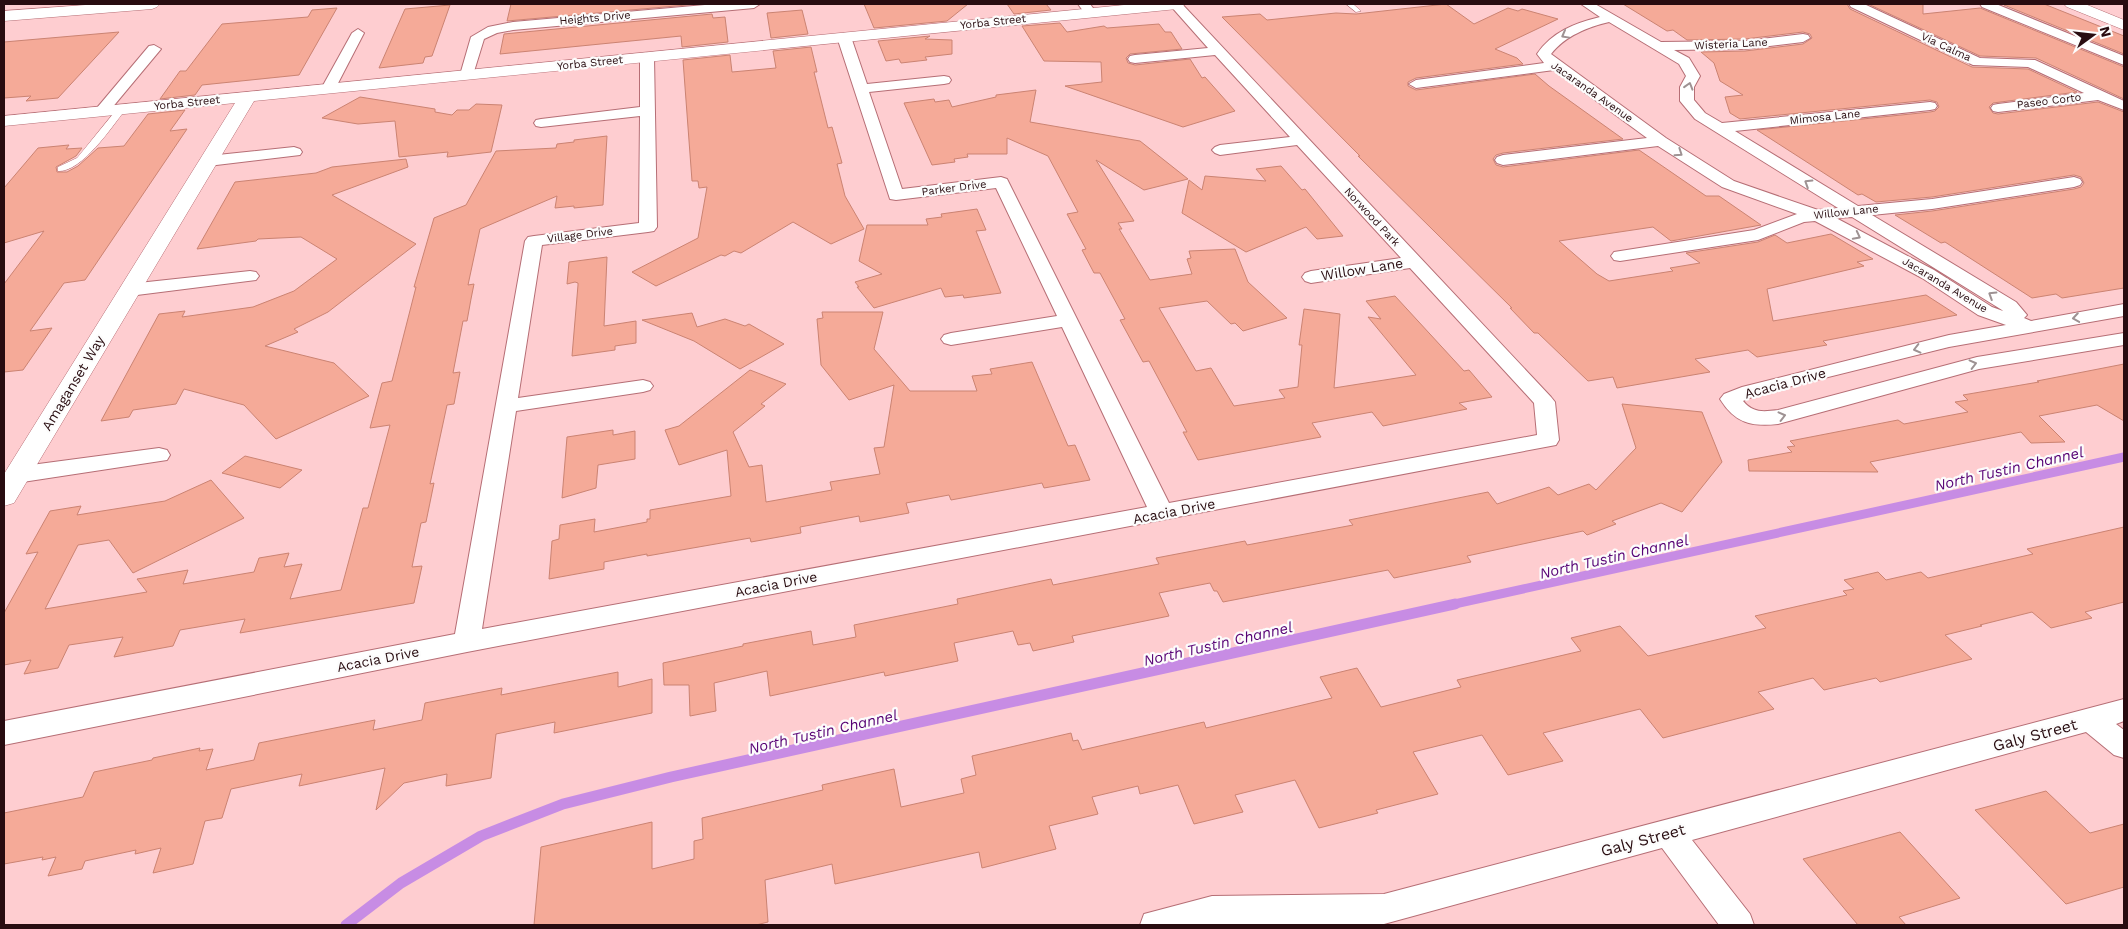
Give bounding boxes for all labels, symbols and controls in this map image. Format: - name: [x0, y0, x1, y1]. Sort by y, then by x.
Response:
- street label: Heights Drive: [559, 8, 631, 28]
- north arrow: [2068, 10, 2118, 60]
- street label: Yorba Street: [959, 12, 1027, 32]
- text: N: [2096, 25, 2115, 39]
- one-way arrow: [1562, 29, 1571, 39]
- street label: Via Calma: [1919, 30, 1973, 64]
- street label: Wisteria Lane: [1694, 36, 1768, 52]
- street label: Yorba Street: [556, 53, 624, 73]
- street label: Jacaranda Avenue: [1548, 59, 1636, 125]
- one-way arrow: [1684, 83, 1694, 91]
- street label: Paseo Corto: [2016, 91, 2082, 111]
- street label: Yorba Street: [153, 93, 221, 113]
- street label: Mimosa Lane: [1789, 107, 1861, 127]
- one-way arrow: [1674, 147, 1683, 156]
- street label: Parker Drive: [921, 178, 987, 198]
- one-way arrow: [1805, 180, 1814, 189]
- street label: Norwood Park: [1341, 185, 1403, 249]
- street label: Willow Lane: [1813, 202, 1879, 222]
- street label: Village Drive: [546, 225, 614, 245]
- one-way arrow: [1852, 230, 1861, 240]
- street label: Jacaranda Avenue: [1900, 254, 1990, 316]
- street label: Willow Lane: [1320, 255, 1404, 283]
- one-way arrow: [1988, 292, 1997, 302]
- one-way arrow: [2072, 313, 2081, 323]
- street label: Amaganset Way: [38, 332, 108, 433]
- one-way arrow: [1912, 343, 1921, 354]
- one-way arrow: [1969, 360, 1977, 370]
- street label: Acacia Drive: [1743, 364, 1827, 402]
- one-way arrow: [1778, 411, 1787, 422]
- water label: North Tustin Channel: [1933, 443, 2086, 495]
- street label: Acacia Drive: [1131, 495, 1217, 527]
- water label: North Tustin Channel: [1538, 531, 1691, 583]
- street label: Acacia Drive: [733, 568, 819, 600]
- water label: North Tustin Channel: [1142, 618, 1295, 670]
- street label: Acacia Drive: [335, 643, 421, 675]
- water label: North Tustin Channel: [747, 706, 900, 758]
- street label: Galy Street: [1991, 715, 2080, 755]
- street label: Galy Street: [1599, 820, 1688, 860]

